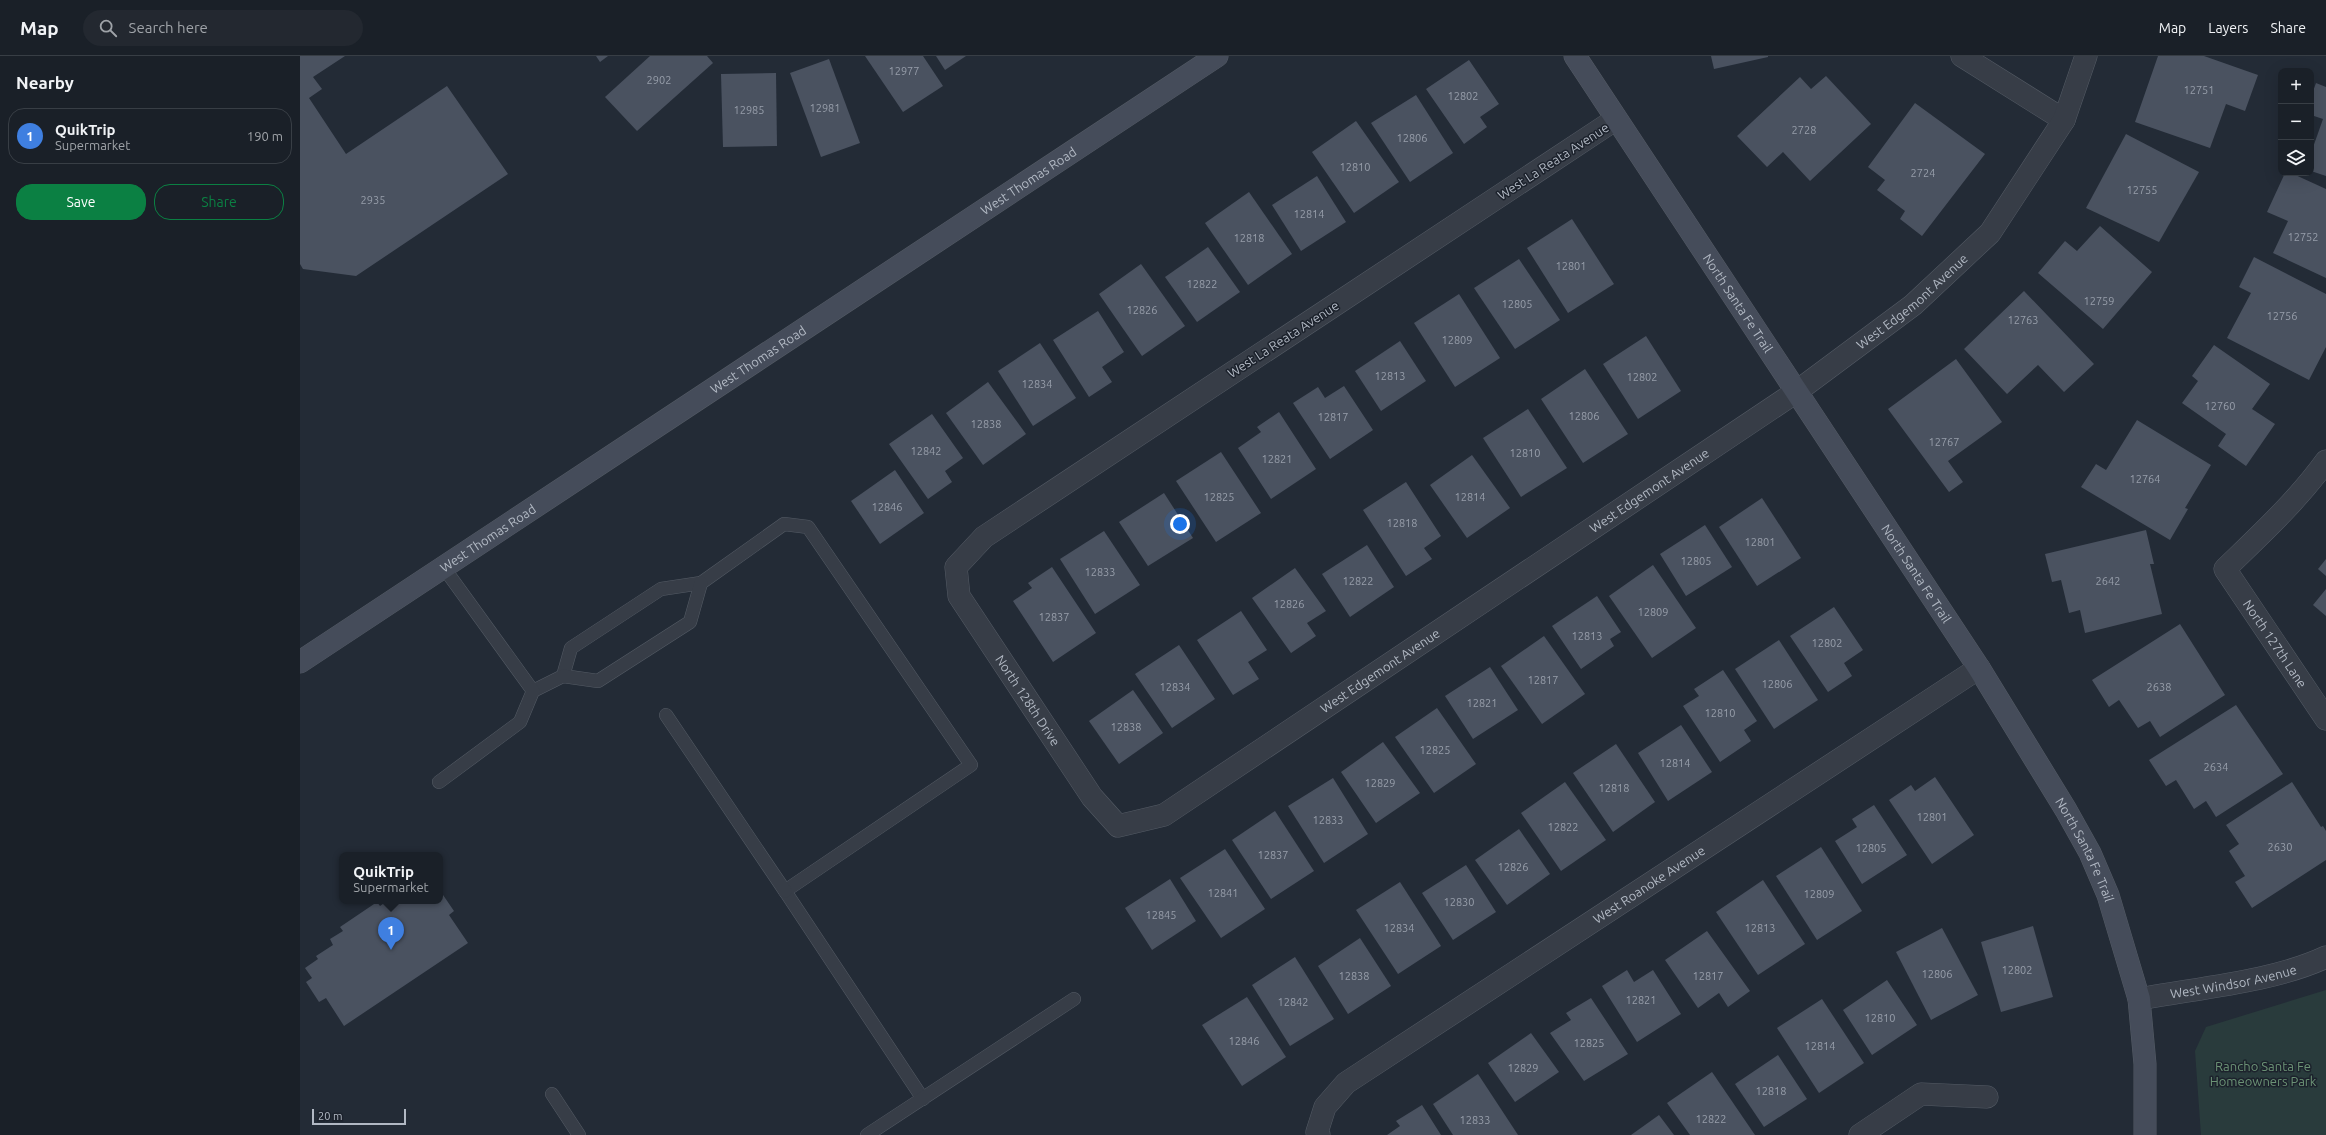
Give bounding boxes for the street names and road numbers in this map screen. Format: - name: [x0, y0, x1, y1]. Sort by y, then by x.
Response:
- street label: West La Reata Avenue: [1495, 120, 1611, 202]
- street label: West Thomas Road: [978, 144, 1079, 217]
- street label: North Santa Fe Trail: [1701, 251, 1776, 355]
- street label: West Edgemont Avenue: [1854, 251, 1970, 352]
- street label: West La Reata Avenue: [1225, 298, 1341, 380]
- street label: West Thomas Road: [708, 323, 808, 396]
- street label: West Edgemont Avenue: [1587, 445, 1711, 535]
- street label: West Thomas Road: [437, 501, 538, 575]
- street label: North Santa Fe Trail: [1879, 522, 1954, 626]
- street label: North 127th Lane: [2241, 597, 2310, 690]
- street label: West Edgemont Avenue: [1318, 626, 1442, 715]
- street label: North 128th Drive: [993, 652, 1063, 748]
- street label: North Santa Fe Trail: [2053, 795, 2117, 904]
- street label: West Roanoke Avenue: [1591, 843, 1707, 926]
- street label: West Windsor Avenue: [2169, 962, 2298, 1001]

